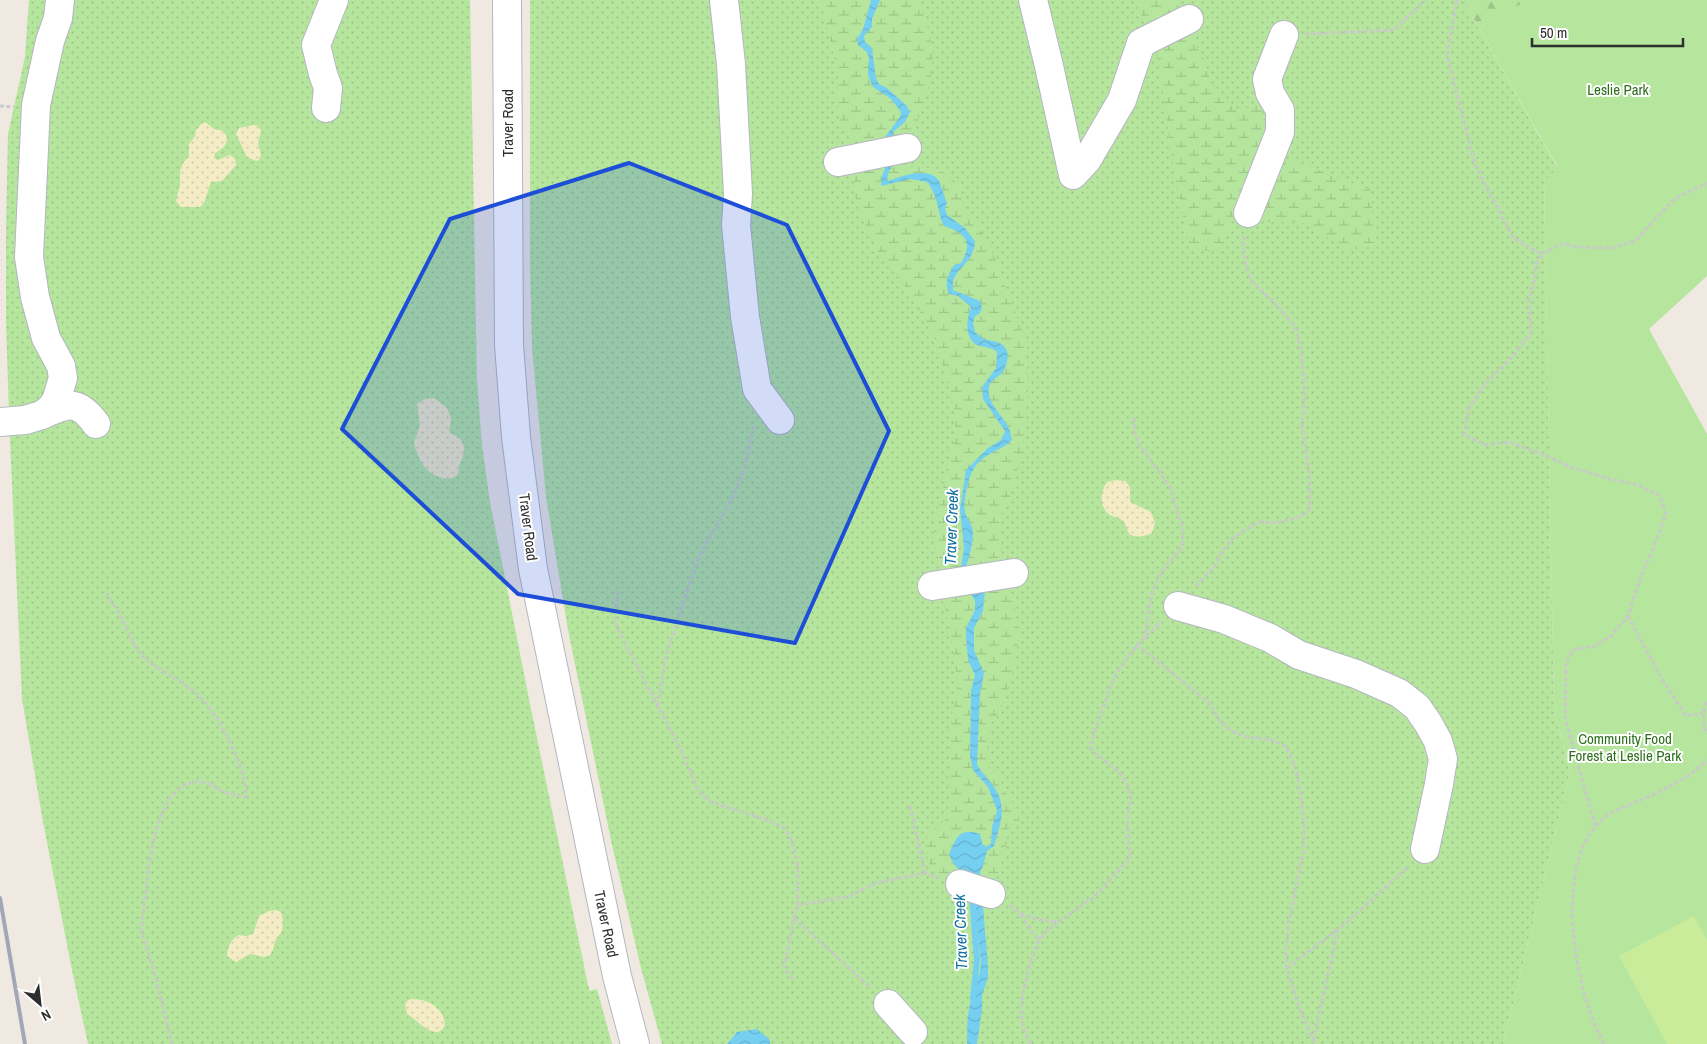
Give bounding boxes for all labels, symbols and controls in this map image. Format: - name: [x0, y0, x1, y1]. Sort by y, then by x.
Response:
- scale bar: [1532, 15, 1683, 47]
- text: 50 m: [1540, 22, 1567, 43]
- park label: Leslie Park: [1587, 79, 1650, 100]
- street label: Traver Road: [497, 89, 518, 157]
- water label: Traver Creek: [939, 488, 963, 565]
- street label: Traver Road: [514, 492, 543, 562]
- park label: Community Food Forest at Leslie Park: [1569, 728, 1682, 766]
- street label: Traver Road: [589, 889, 624, 959]
- water label: Traver Creek: [948, 893, 972, 970]
- north arrow: [15, 979, 65, 1029]
- text: N: [38, 1006, 54, 1025]

